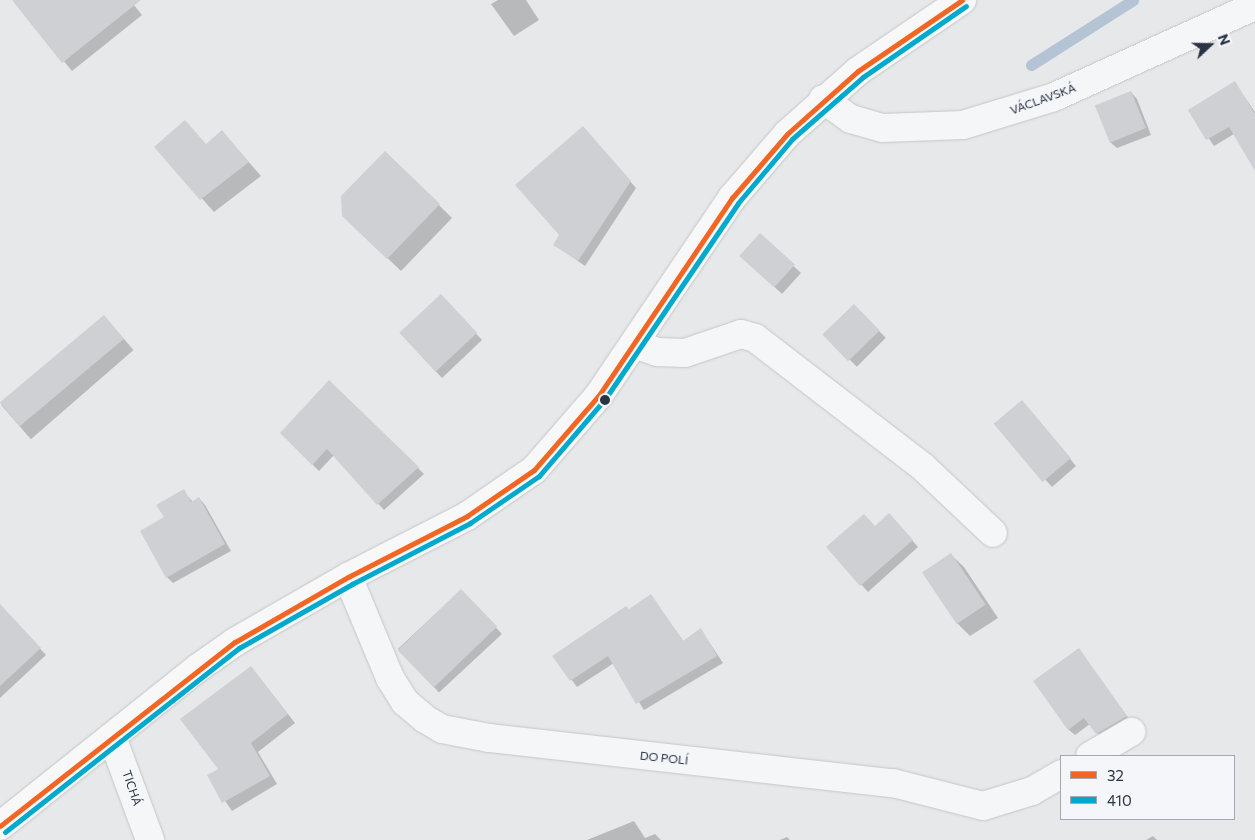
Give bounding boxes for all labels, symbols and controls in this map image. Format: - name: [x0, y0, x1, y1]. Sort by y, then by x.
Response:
- north arrow: [1185, 20, 1235, 70]
- text: N: [1215, 31, 1234, 47]
- street label: VÁCLAVSKÁ: [1008, 80, 1078, 118]
- unlabelled marker: [600, 395, 610, 405]
- street label: DO POLÍ: [639, 748, 689, 768]
- legend: [1060, 755, 1235, 820]
- text: 32: [1107, 766, 1124, 784]
- street label: TICHÁ: [119, 768, 145, 808]
- text: 410: [1107, 791, 1132, 809]

